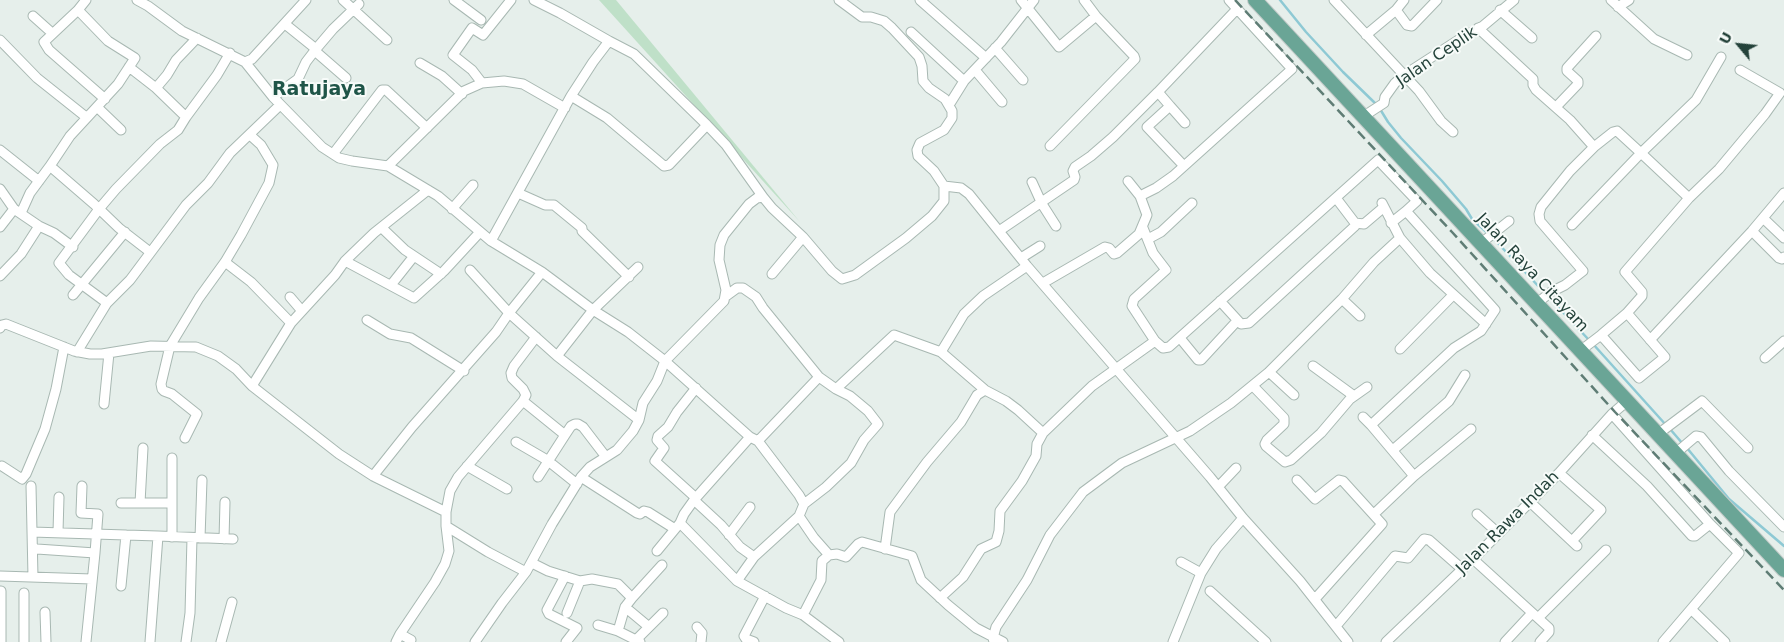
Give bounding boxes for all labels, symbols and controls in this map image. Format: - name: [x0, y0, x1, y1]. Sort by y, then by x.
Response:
- north arrow: [1714, 20, 1764, 70]
- street label: Jalan Ceplik: [1393, 23, 1481, 91]
- text: U: [1716, 29, 1735, 47]
- district label: Ratujaya: [272, 79, 366, 101]
- street label: Jalan Raya Citayam: [1472, 210, 1592, 336]
- street label: Jalan Rawa Indah: [1453, 468, 1563, 578]

